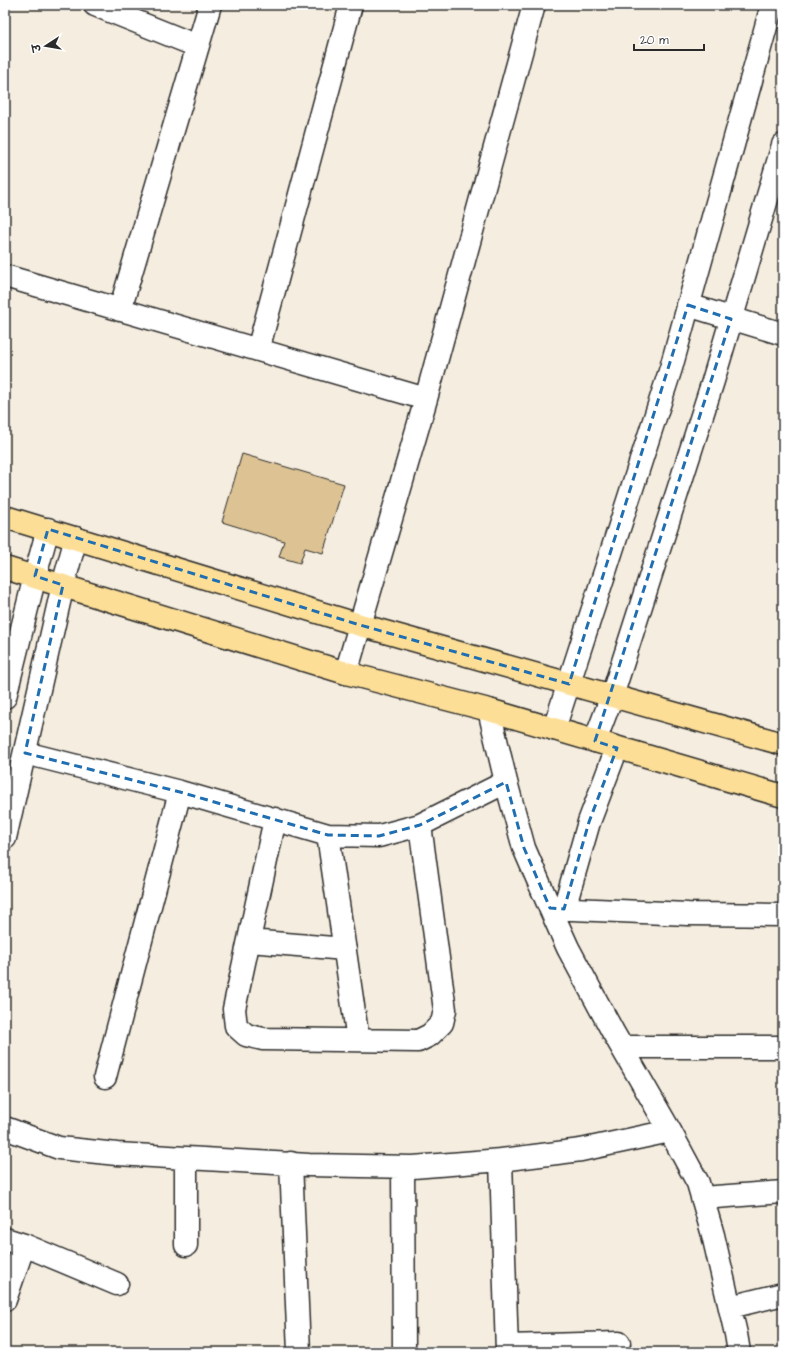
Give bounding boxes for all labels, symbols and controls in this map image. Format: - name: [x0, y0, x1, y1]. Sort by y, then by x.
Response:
- north arrow: [26, 26, 66, 66]
- scale bar: [634, 26, 704, 52]
- text: 20 m: [640, 32, 669, 49]
- text: उ: [28, 41, 45, 54]

